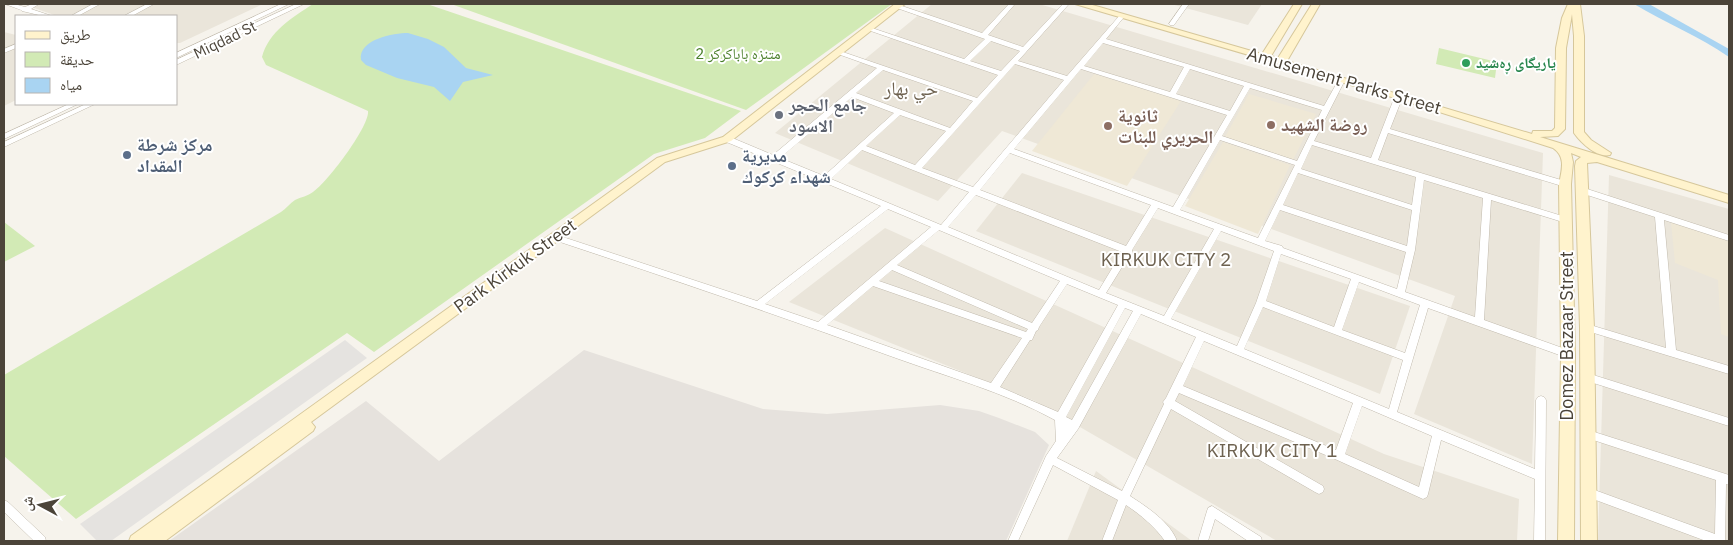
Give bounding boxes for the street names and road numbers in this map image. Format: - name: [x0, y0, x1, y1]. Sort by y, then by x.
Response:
- street label: Miqdad St: [190, 16, 259, 63]
- street label: Amusement Parks Street: [1244, 42, 1444, 119]
- street label: Park Kirkuk Street: [449, 213, 580, 318]
- street label: Domez Bazaar Street: [1555, 251, 1578, 421]

